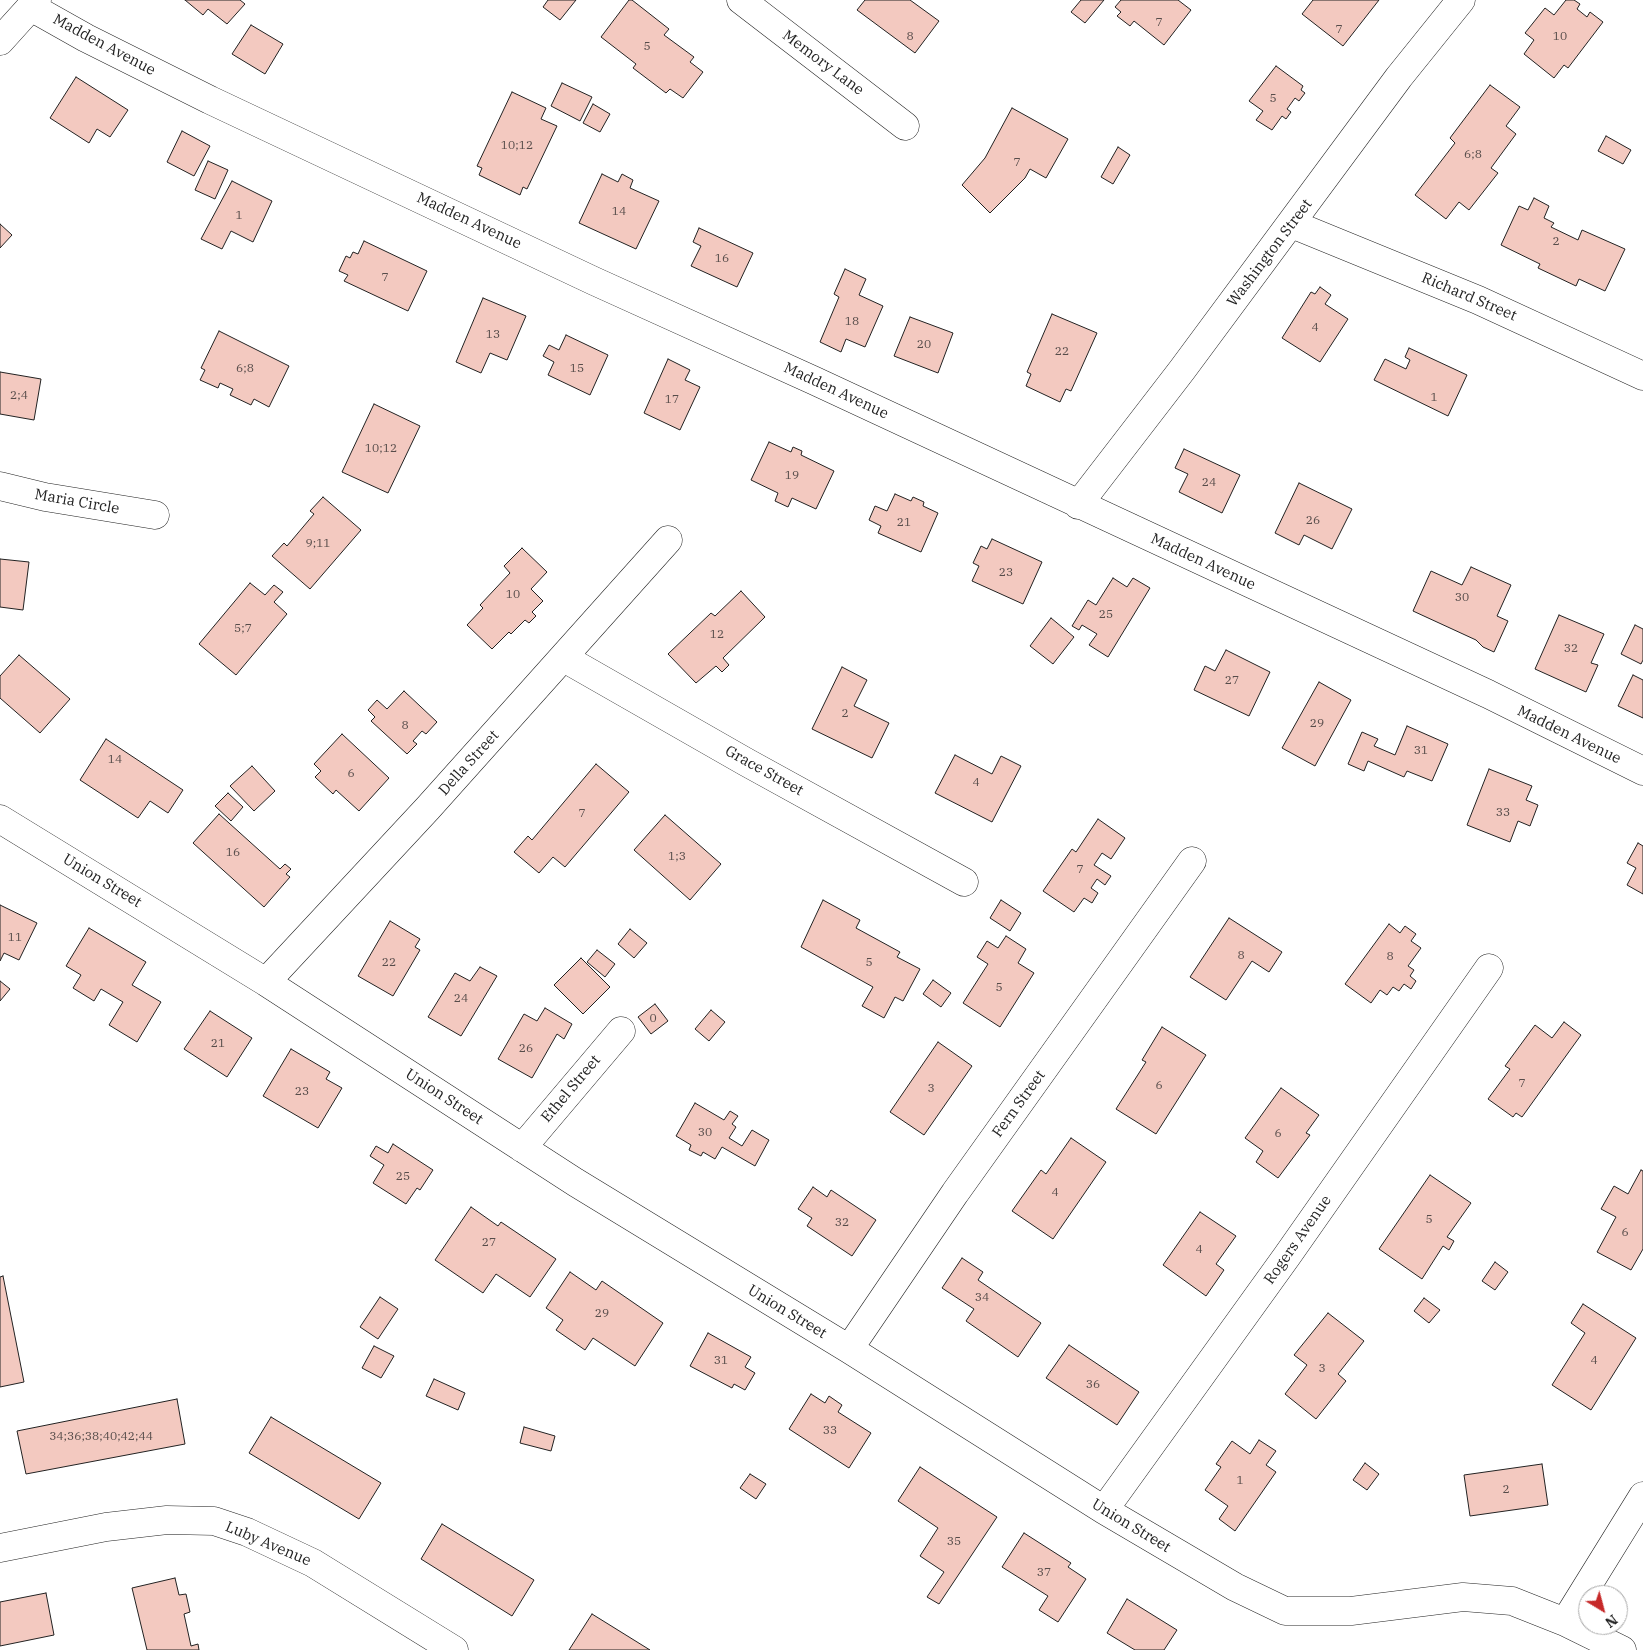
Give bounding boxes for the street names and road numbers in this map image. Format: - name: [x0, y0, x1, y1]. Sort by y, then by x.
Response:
- street label: Madden Avenue: [50, 10, 158, 80]
- street label: Memory Lane: [779, 27, 867, 99]
- street label: Madden Avenue: [414, 189, 524, 253]
- street label: Washington Street: [1224, 196, 1316, 310]
- street label: Richard Street: [1419, 269, 1519, 325]
- street label: Madden Avenue: [781, 359, 891, 423]
- street label: Maria Circle: [33, 486, 121, 518]
- street label: Madden Avenue: [1148, 530, 1258, 594]
- street label: Madden Avenue: [1514, 702, 1624, 768]
- street label: Della Street: [435, 727, 503, 799]
- street label: Grace Street: [722, 742, 806, 800]
- street label: Union Street: [59, 850, 145, 912]
- street label: Ethel Street: [538, 1052, 604, 1126]
- street label: Union Street: [402, 1065, 486, 1129]
- street label: Fern Street: [989, 1067, 1049, 1141]
- street label: Rogers Avenue: [1261, 1192, 1335, 1288]
- street label: Union Street: [744, 1281, 830, 1343]
- street label: Union Street: [1088, 1495, 1174, 1557]
- street label: Luby Avenue: [223, 1518, 313, 1570]

